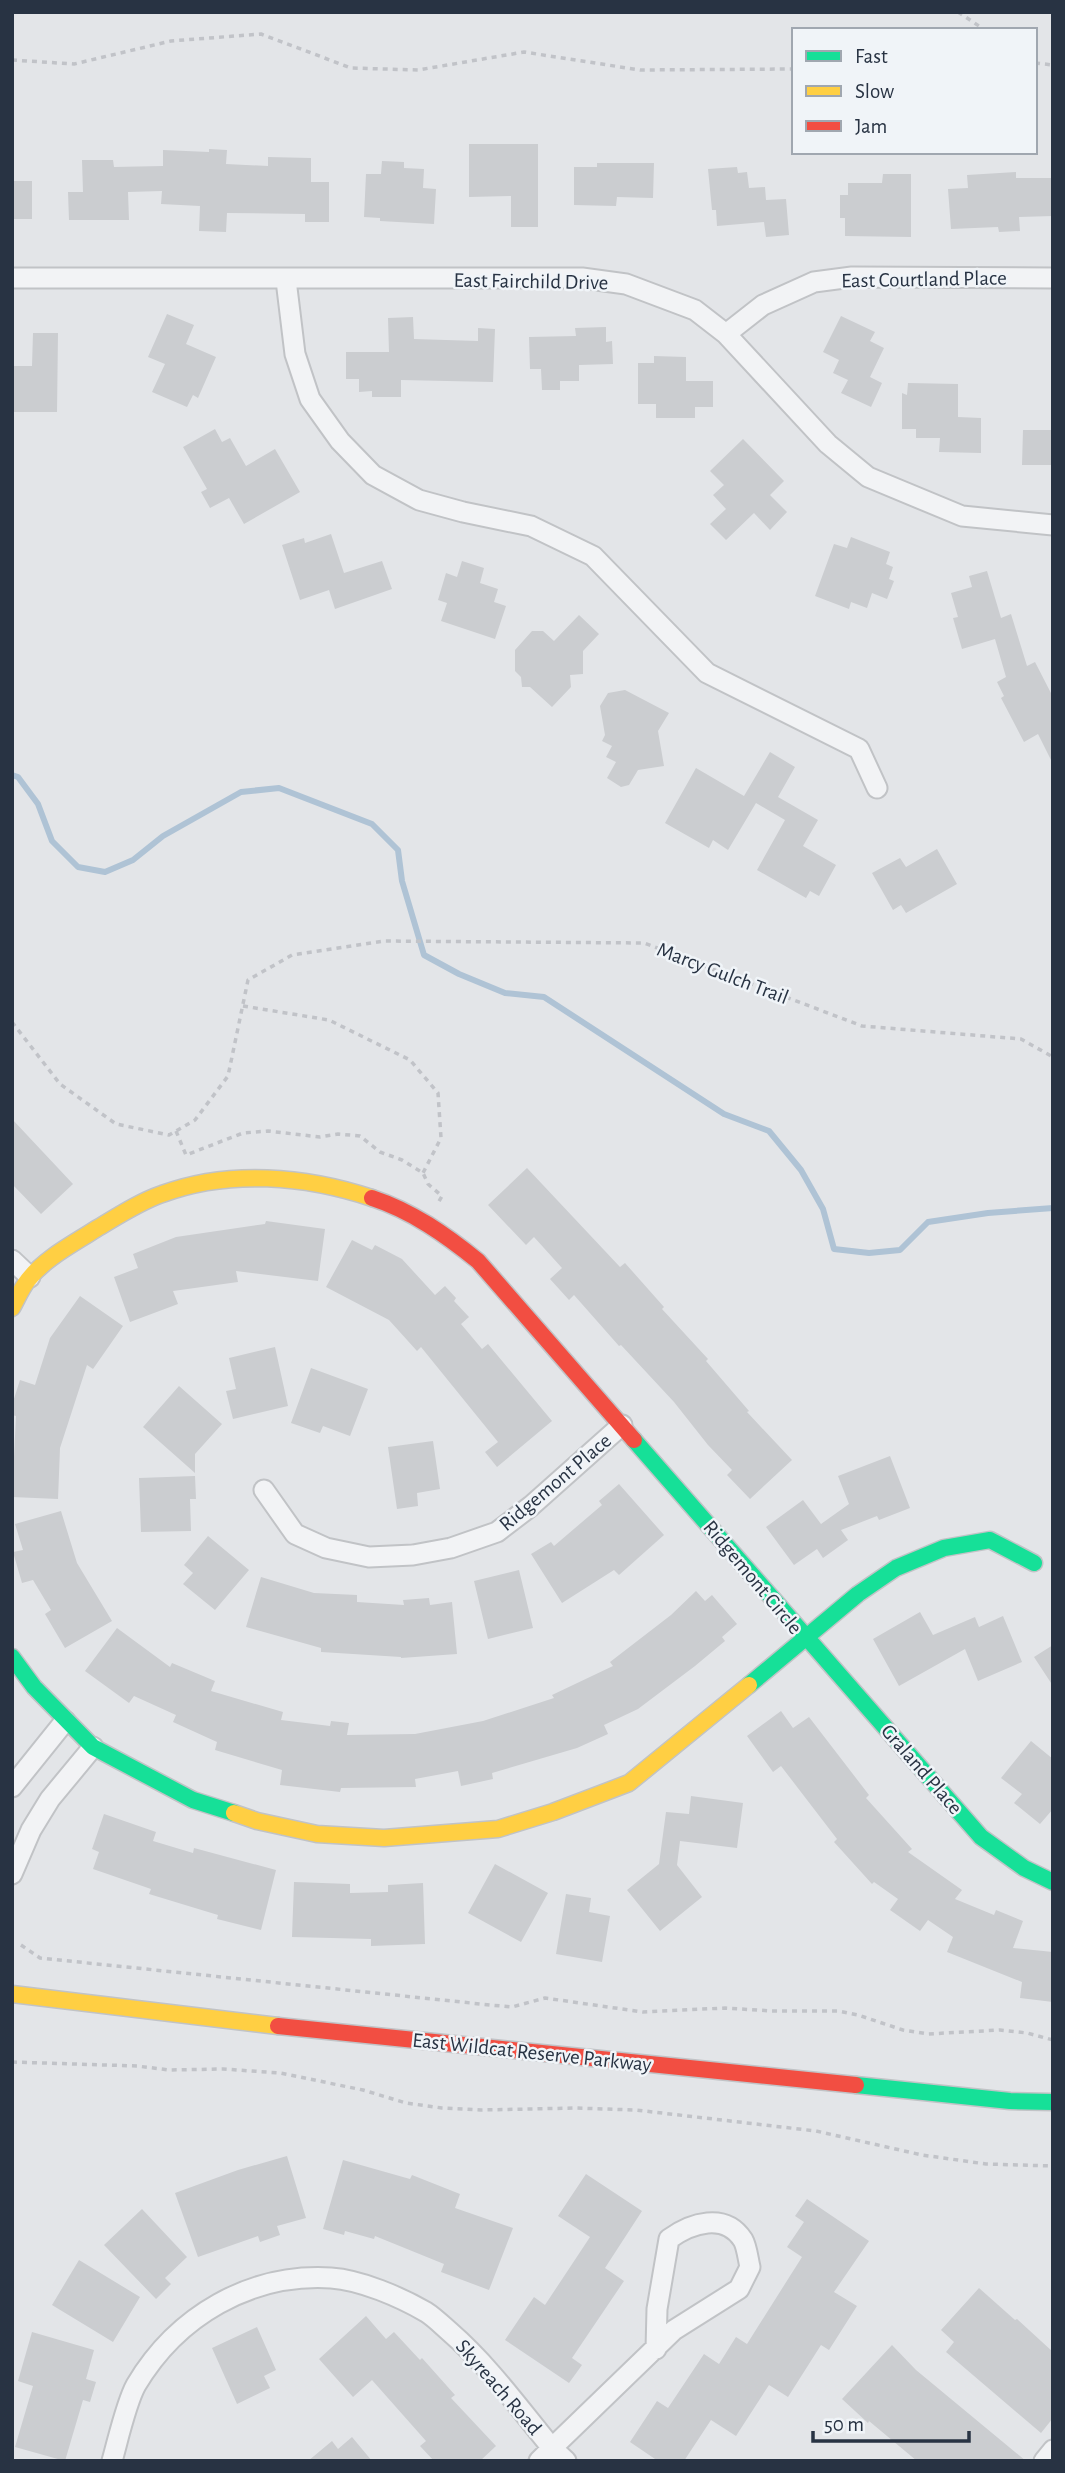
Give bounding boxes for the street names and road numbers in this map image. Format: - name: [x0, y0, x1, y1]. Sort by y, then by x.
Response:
- street label: East Courtland Place: [841, 268, 1007, 291]
- street label: East Fairchild Drive: [453, 270, 609, 293]
- street label: Marcy Gulch Trail: [654, 939, 792, 1008]
- street label: Ridgemont Place: [495, 1430, 615, 1535]
- street label: Ridgemont Circle: [699, 1517, 806, 1638]
- street label: Graland Place: [877, 1720, 966, 1818]
- street label: East Wildcat Reserve Parkway: [411, 2029, 653, 2075]
- street label: Skyreach Road: [452, 2336, 546, 2439]

